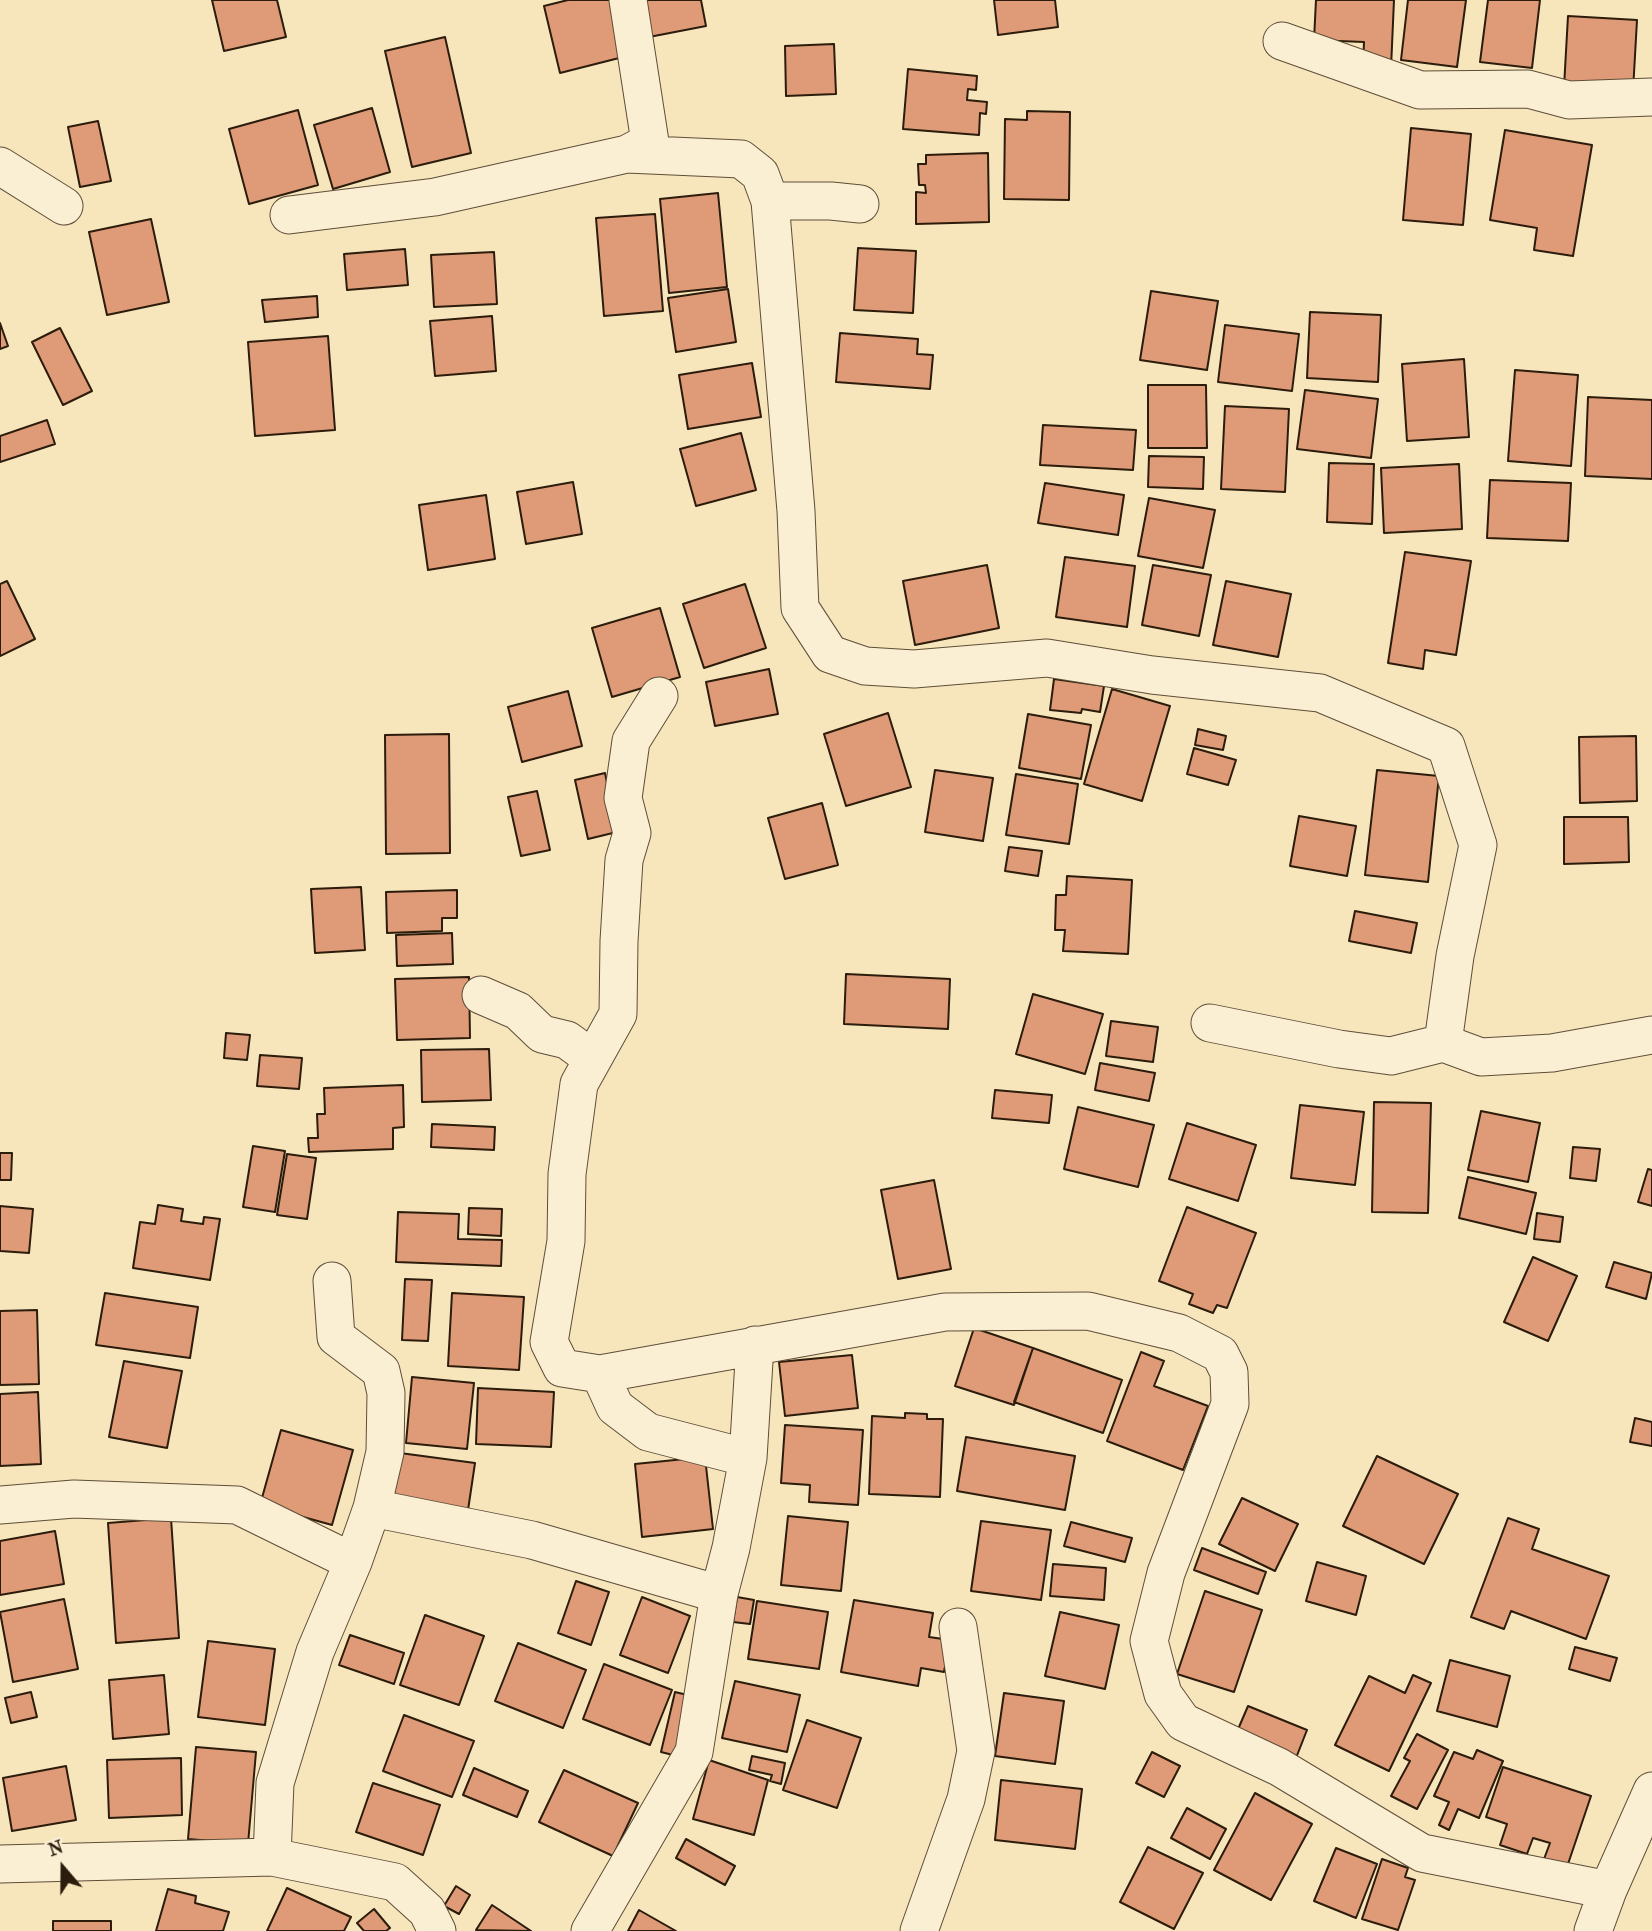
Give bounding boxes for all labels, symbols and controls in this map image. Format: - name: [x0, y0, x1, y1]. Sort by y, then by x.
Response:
- north arrow: [28, 1833, 98, 1903]
- text: N: [45, 1835, 66, 1861]

